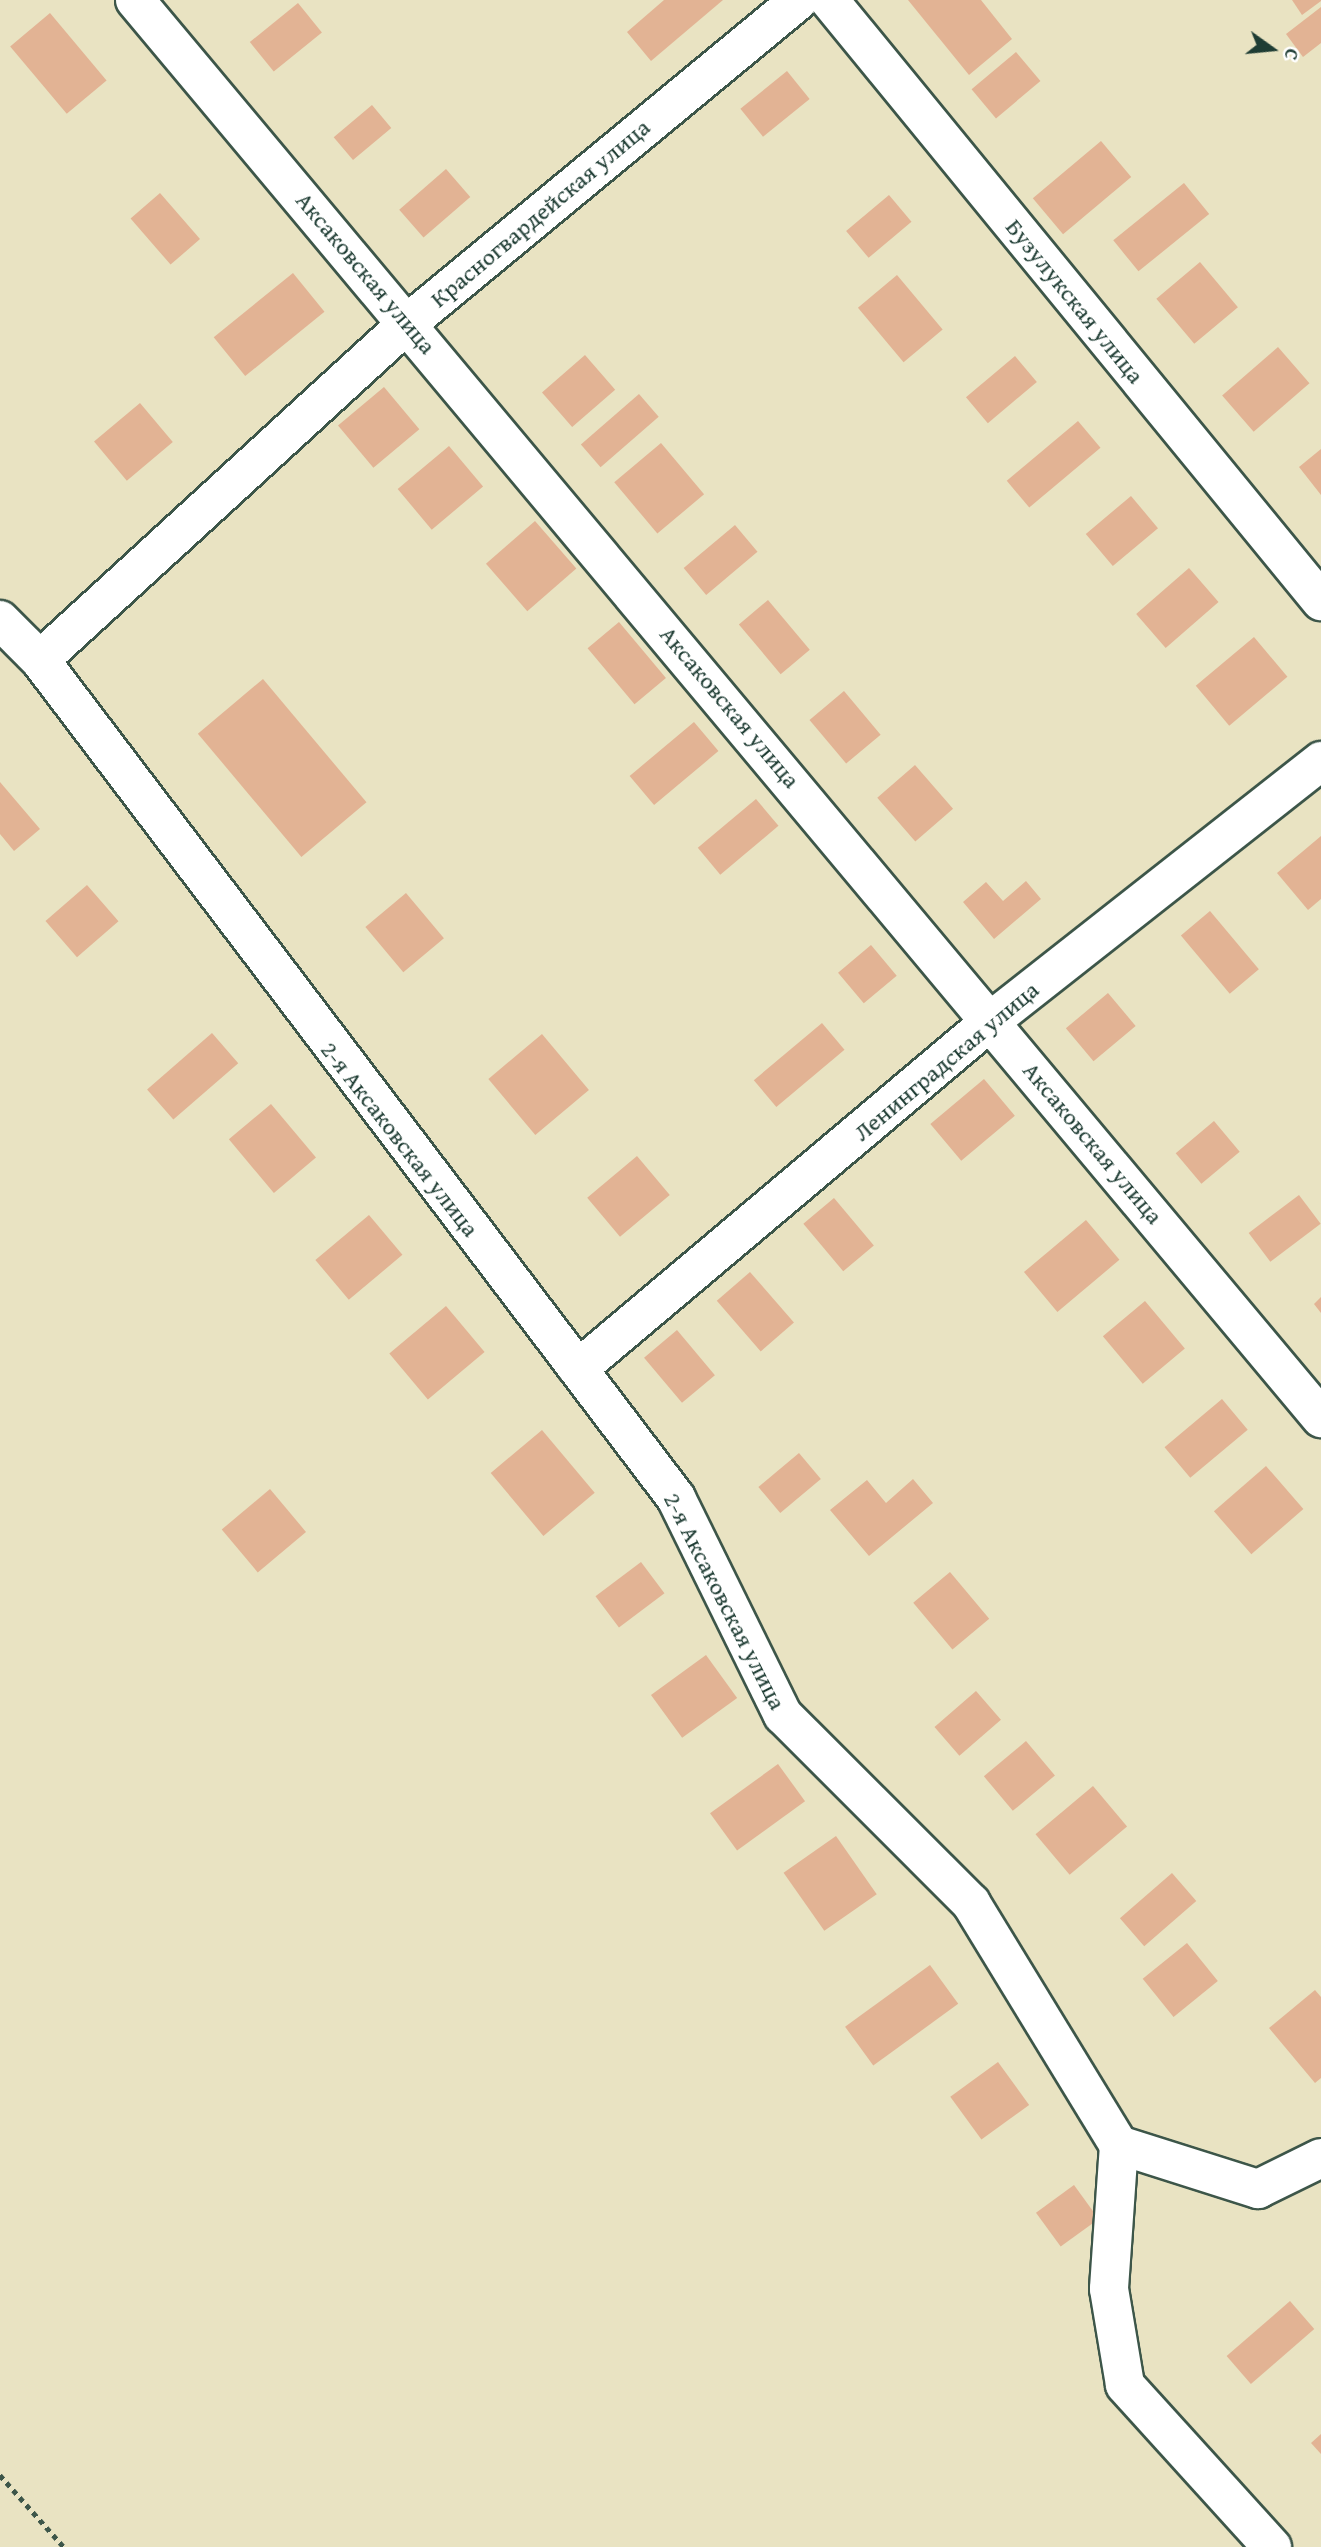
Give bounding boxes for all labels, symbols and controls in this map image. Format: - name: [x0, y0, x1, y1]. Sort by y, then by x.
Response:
- north arrow: [1237, 14, 1307, 84]
- text: С: [1277, 46, 1307, 63]
- street label: Красногвардейская улица: [424, 113, 656, 313]
- street label: Аксаковская улица: [290, 186, 442, 360]
- street label: Бузулукская улица: [1000, 213, 1150, 389]
- street label: Аксаковская улица: [654, 620, 806, 794]
- street label: Ленинградская улица: [847, 975, 1045, 1147]
- street label: 2-я Аксаковская улица: [315, 1036, 485, 1242]
- street label: Аксаковская улица: [1017, 1056, 1169, 1230]
- street label: 2-я Аксаковская улица: [658, 1488, 792, 1714]

